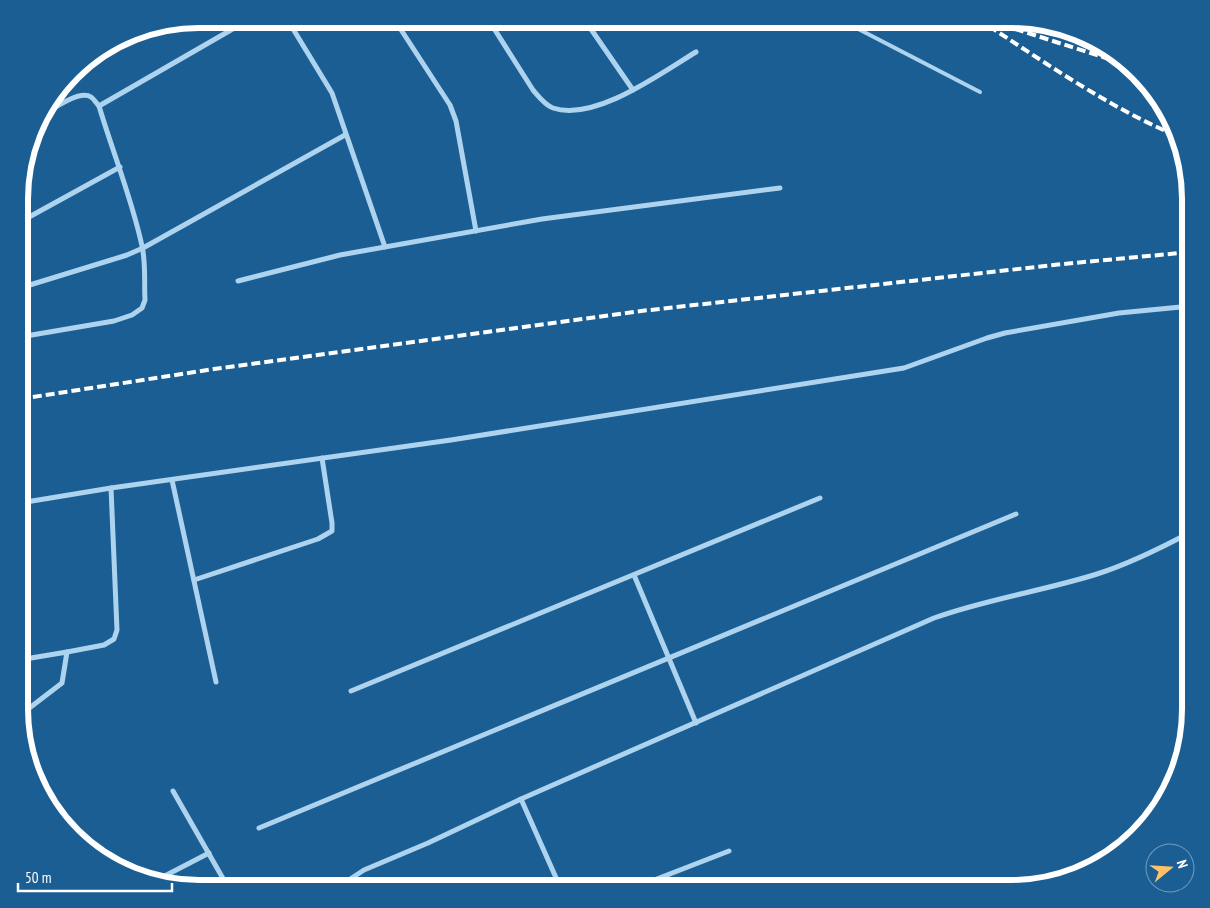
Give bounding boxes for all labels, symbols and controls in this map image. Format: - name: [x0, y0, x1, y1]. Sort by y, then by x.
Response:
- north arrow: [1145, 843, 1195, 893]
- text: N: [1173, 858, 1192, 870]
- scale bar: [18, 860, 171, 892]
- text: 50 m: [25, 868, 51, 887]

